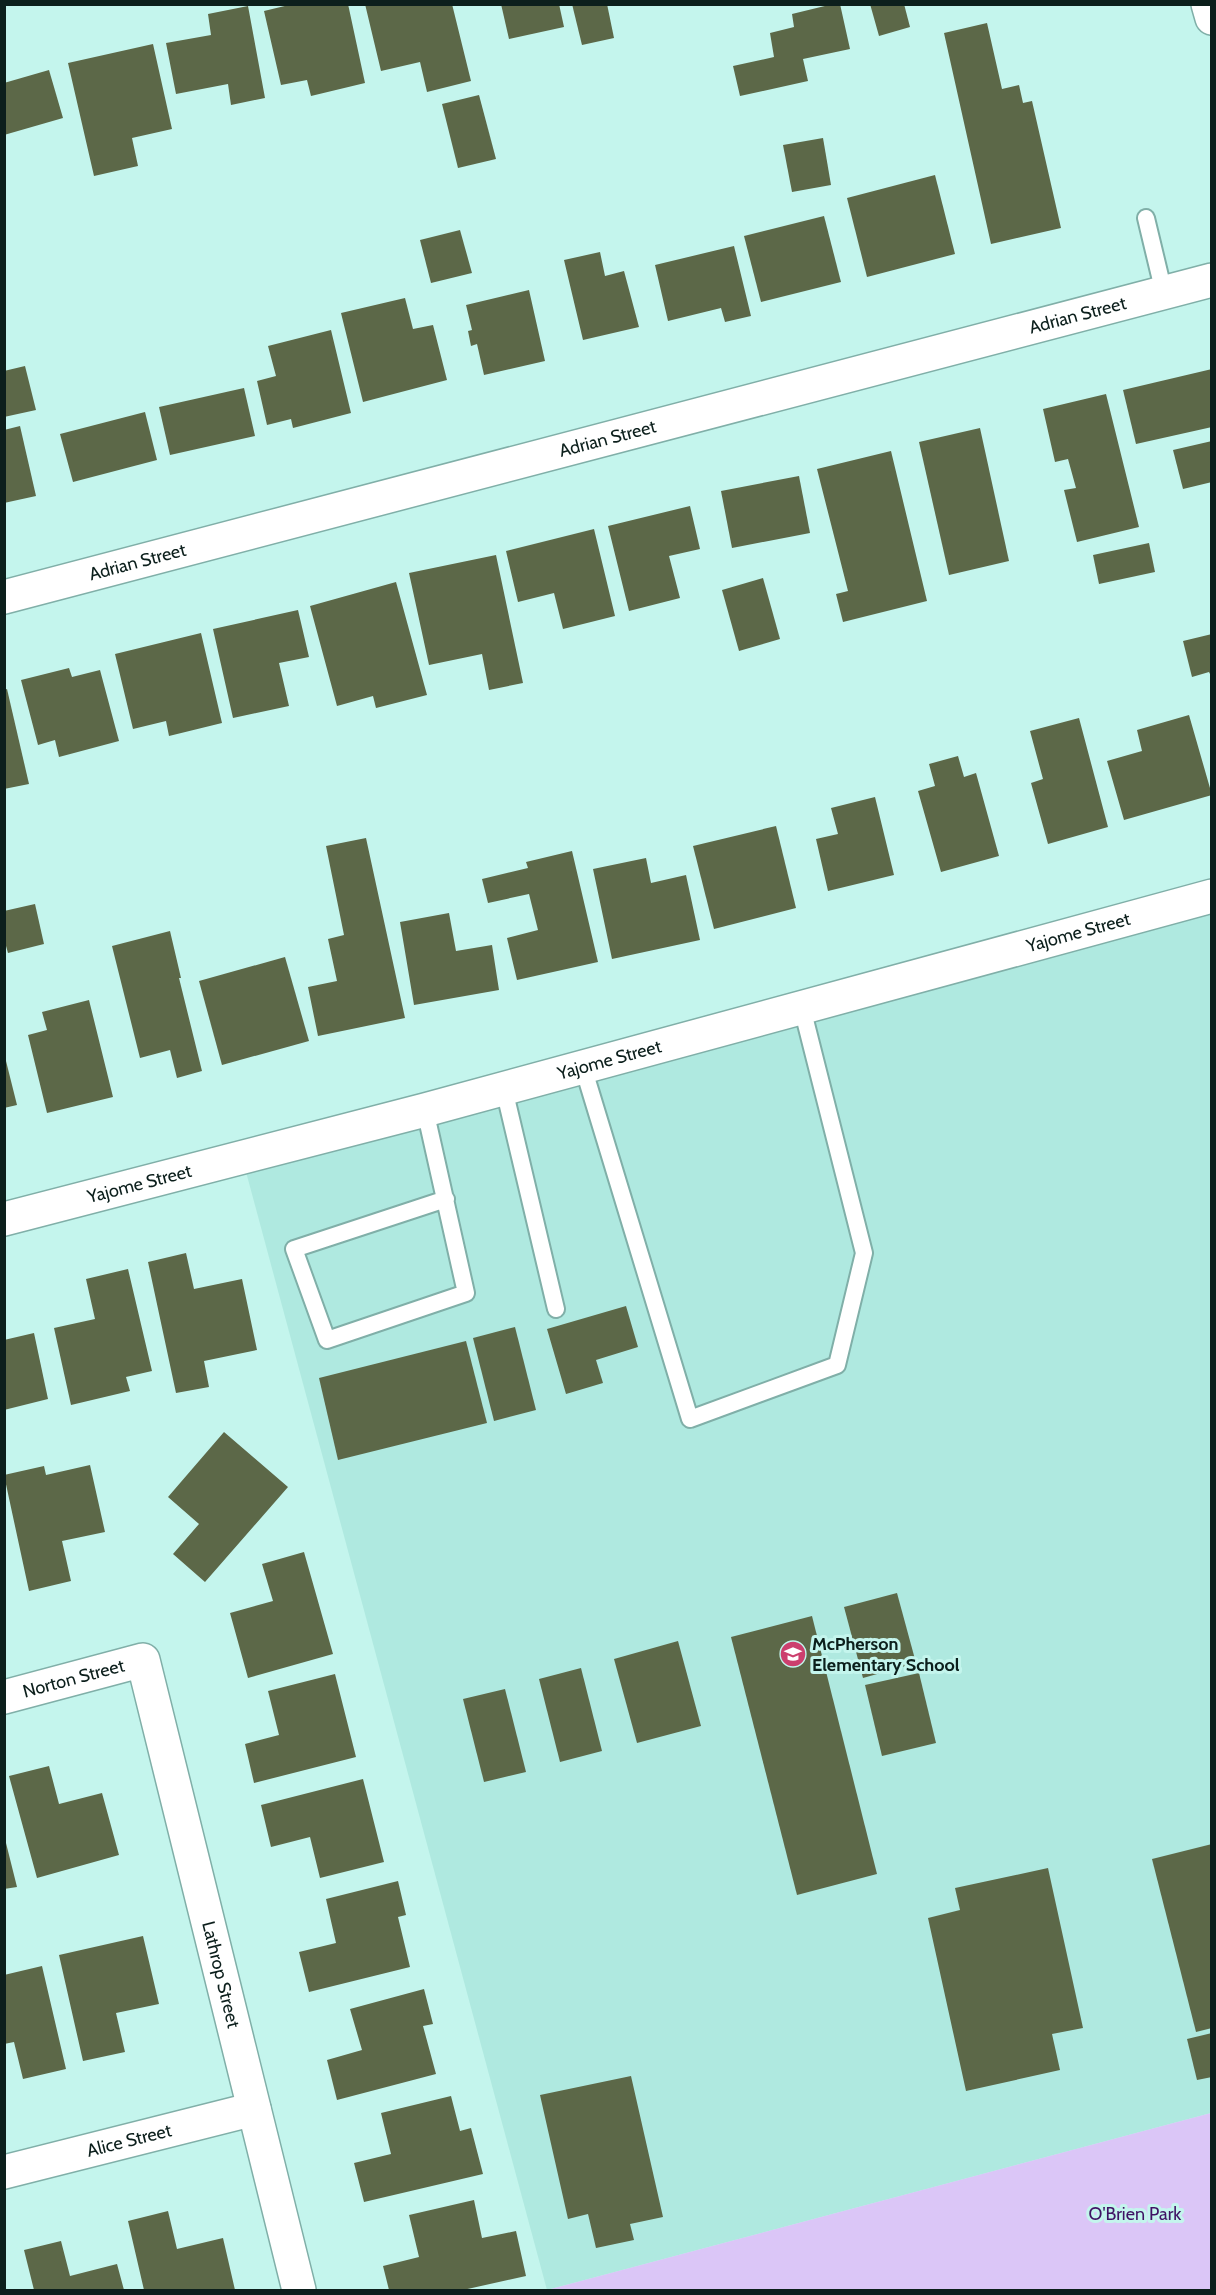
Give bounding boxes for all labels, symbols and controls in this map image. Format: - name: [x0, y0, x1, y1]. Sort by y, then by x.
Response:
- street label: Adrian Street: [1027, 292, 1129, 339]
- street label: Adrian Street: [557, 415, 658, 462]
- street label: Adrian Street: [87, 539, 188, 585]
- street label: Yajome Street: [1023, 908, 1133, 957]
- street label: Yajome Street: [554, 1035, 664, 1085]
- street label: Yajome Street: [84, 1160, 194, 1208]
- place label: McPherson Elementary School: [812, 1633, 960, 1676]
- school or university icon: McPherson Elementary School: [778, 1639, 808, 1669]
- street label: Norton Street: [20, 1654, 127, 1703]
- street label: Lathrop Street: [197, 1919, 245, 2030]
- street label: Alice Street: [84, 2119, 174, 2162]
- park label: O'Brien Park: [1089, 2203, 1182, 2225]

